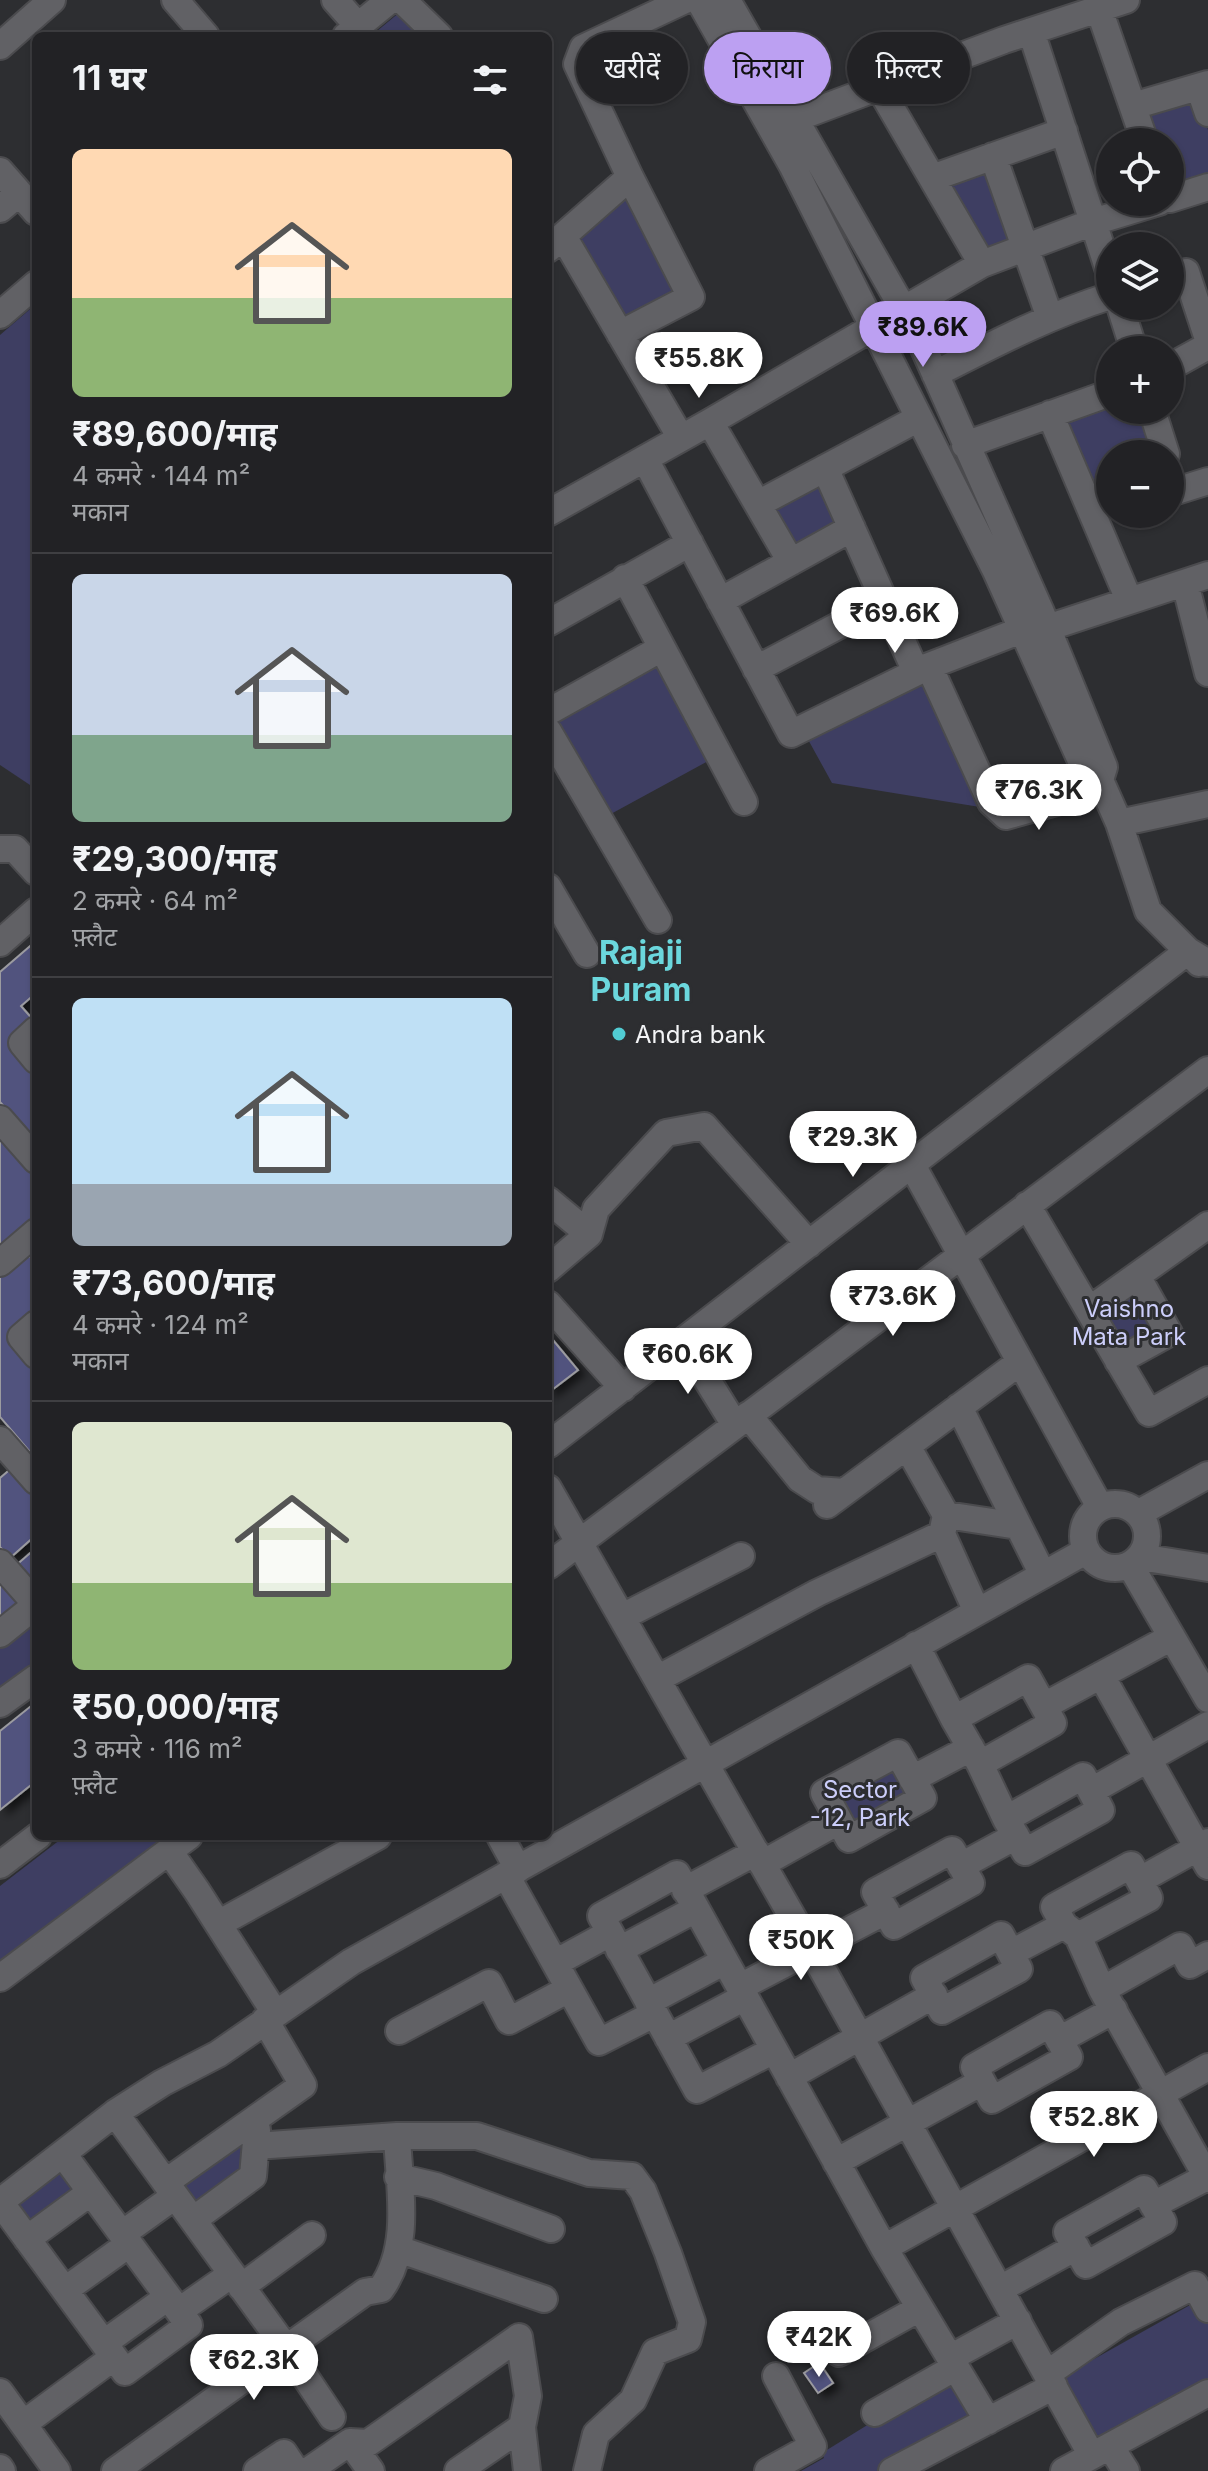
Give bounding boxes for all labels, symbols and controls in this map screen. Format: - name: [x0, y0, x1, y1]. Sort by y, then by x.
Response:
- chip: खरीदें: [576, 32, 688, 104]
- chip: किराया: [704, 32, 831, 104]
- chip: फ़िल्टर: [847, 32, 970, 104]
- text: 11 घर: [72, 57, 146, 98]
- icon: filters: [468, 58, 512, 102]
- map controls: [1096, 128, 1184, 528]
- button: locate: [1096, 128, 1184, 216]
- icon: home: [220, 201, 364, 345]
- button: layers: [1096, 232, 1184, 320]
- pin: ₹89.6K: [858, 301, 988, 369]
- text: ₹89.6K: [877, 311, 969, 342]
- pin: ₹55.8K: [634, 332, 764, 400]
- button: +: [1096, 336, 1184, 424]
- text: ₹55.8K: [653, 342, 745, 373]
- text: ₹89,600/माह: [72, 413, 278, 454]
- button: −: [1096, 440, 1184, 528]
- text: 4 कमरे · 144 m²: [72, 460, 250, 491]
- text: मकान: [72, 496, 129, 527]
- pin: ₹69.6K: [830, 587, 960, 655]
- text: ₹69.6K: [849, 597, 941, 628]
- icon: home: [220, 626, 364, 770]
- pin: ₹76.3K: [974, 764, 1104, 832]
- text: ₹76.3K: [994, 774, 1084, 805]
- text: ₹29,300/माह: [72, 838, 277, 879]
- text: 2 कमरे · 64 m²: [72, 885, 238, 916]
- text: फ़्लैट: [72, 921, 117, 952]
- district label: Rajaji Puram: [590, 933, 692, 1009]
- place label: Andra bank: [635, 1020, 765, 1049]
- marker: Andra bank: [610, 1025, 628, 1043]
- icon: home: [220, 1050, 364, 1194]
- pin: ₹29.3K: [788, 1111, 918, 1179]
- text: ₹29.3K: [808, 1121, 898, 1152]
- text: ₹73,600/माह: [72, 1262, 275, 1303]
- pin: ₹73.6K: [828, 1270, 958, 1338]
- text: ₹73.6K: [848, 1280, 938, 1311]
- park label: Vaishno Mata Park: [1072, 1294, 1186, 1351]
- text: 4 कमरे · 124 m²: [72, 1309, 249, 1340]
- pin: ₹60.6K: [623, 1328, 753, 1396]
- text: ₹60.6K: [642, 1338, 734, 1369]
- text: मकान: [72, 1345, 129, 1376]
- icon: home: [220, 1474, 364, 1618]
- text: ₹50,000/माह: [72, 1686, 279, 1727]
- text: 3 कमरे · 116 m²: [72, 1733, 243, 1764]
- text: फ़्लैट: [72, 1769, 117, 1800]
- park label: Sector -12, Park: [810, 1775, 910, 1832]
- pin: ₹50K: [754, 1914, 848, 1982]
- text: ₹50K: [767, 1924, 835, 1955]
- pin: ₹52.8K: [1029, 2091, 1159, 2159]
- text: ₹52.8K: [1048, 2101, 1140, 2132]
- pin: ₹42K: [772, 2311, 866, 2379]
- text: ₹42K: [785, 2321, 853, 2352]
- pin: ₹62.3K: [189, 2334, 319, 2402]
- text: ₹62.3K: [208, 2344, 300, 2375]

